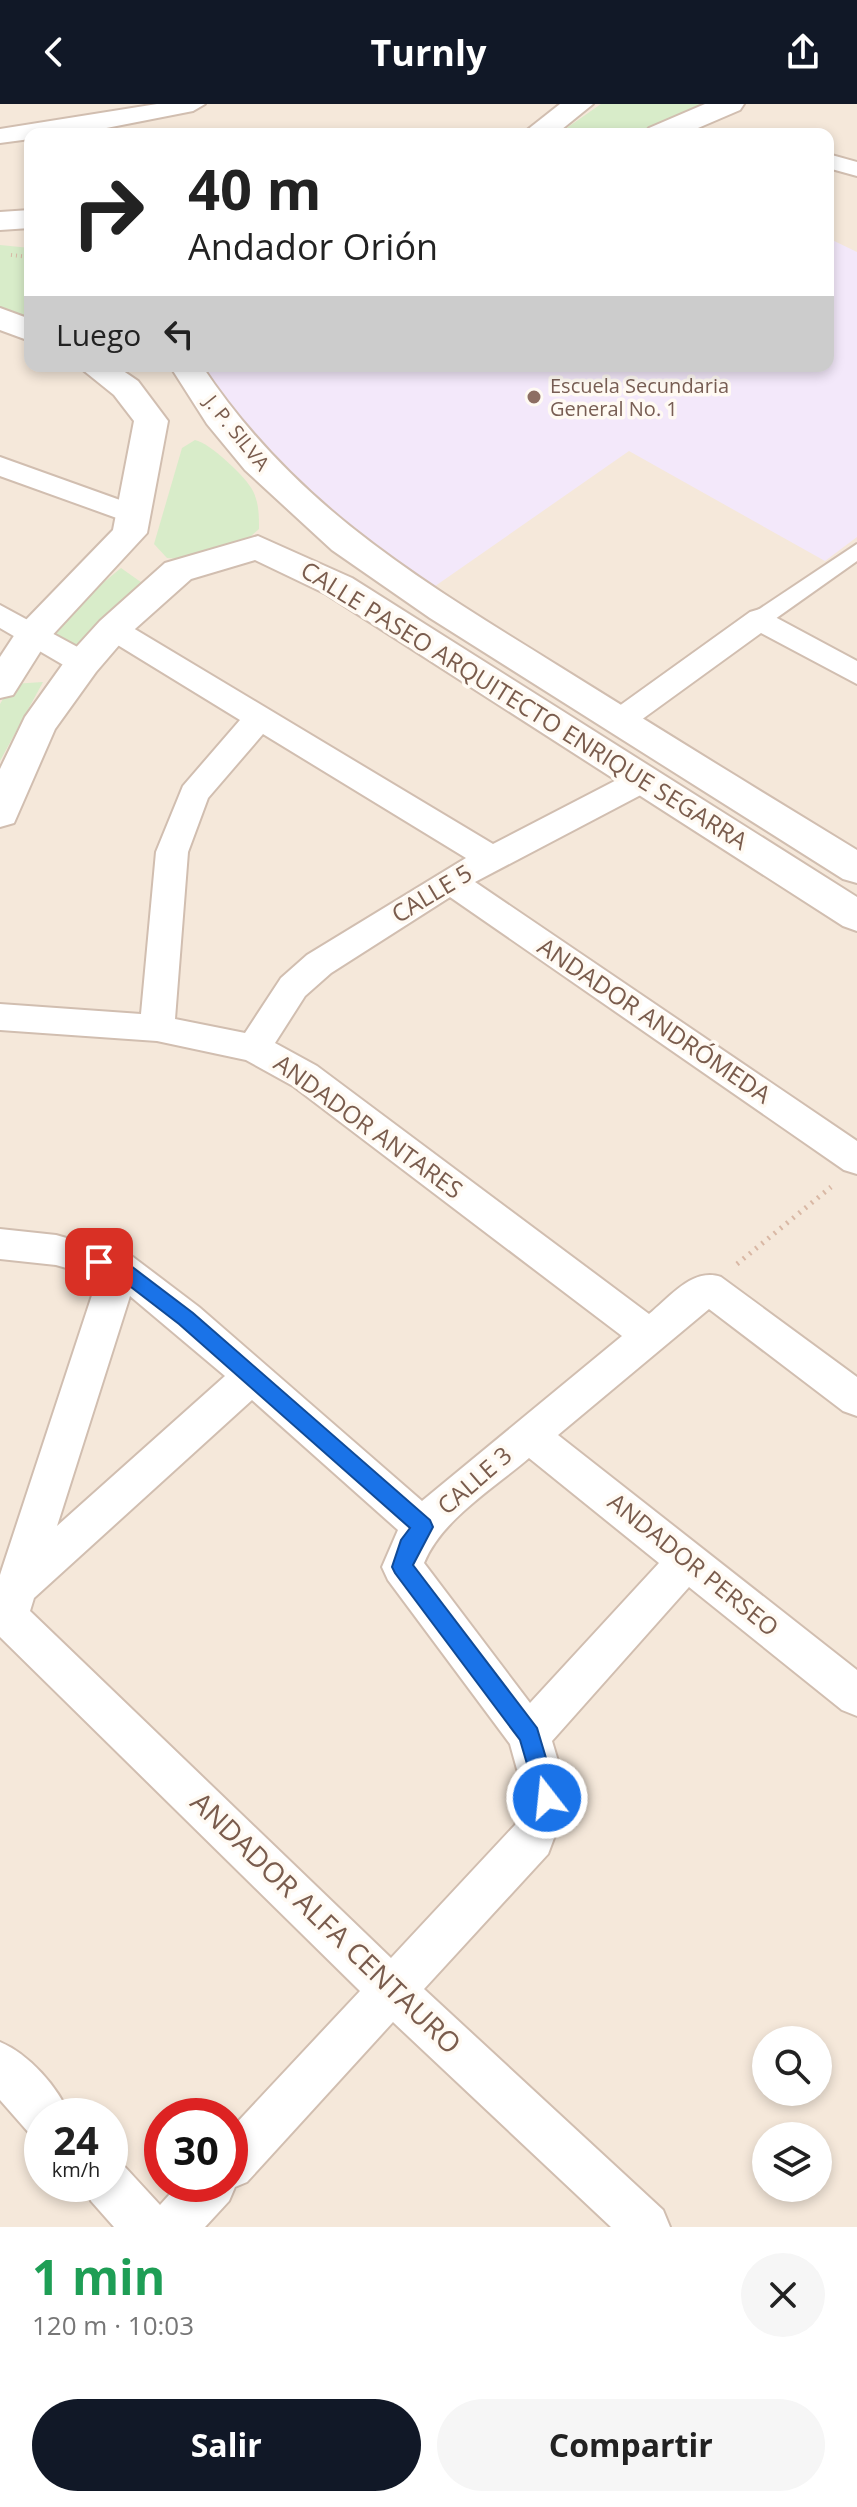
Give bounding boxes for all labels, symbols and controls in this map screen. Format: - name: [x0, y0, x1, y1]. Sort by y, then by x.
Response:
- text: Turnly: [371, 28, 486, 77]
- icon: back: [32, 30, 76, 74]
- icon: share: [781, 30, 825, 74]
- text: 40 m: [188, 150, 322, 226]
- icon: right: [56, 160, 160, 264]
- text: Andador Orión: [188, 222, 438, 271]
- icon: left: [157, 312, 201, 356]
- text: Luego: [56, 314, 141, 355]
- place label: Escuela Secundaria General No. 1: [550, 372, 729, 422]
- street label: J. P. SILVA: [197, 388, 276, 476]
- marker: Escuela Secundaria General No. 1: [525, 388, 543, 406]
- street label: CALLE PASEO ARQUITECTO ENRIQUE SEGARRA: [295, 553, 755, 857]
- street label: CALLE 5: [385, 856, 478, 930]
- street label: ANDADOR ANDRÓMEDA: [532, 929, 779, 1111]
- street label: ANDADOR ANTARES: [268, 1046, 470, 1206]
- pin: [65, 1228, 133, 1296]
- icon: arrive: [77, 1240, 121, 1284]
- street label: CALLE 3: [430, 1438, 518, 1521]
- street label: ANDADOR PERSEO: [602, 1485, 786, 1643]
- position arrow: [505, 1756, 589, 1840]
- street label: ANDADOR ALFA CENTAURO: [183, 1783, 470, 2062]
- map controls: [752, 2026, 832, 2202]
- button: search: [752, 2026, 832, 2106]
- speed limit sign: 30: [144, 2098, 248, 2202]
- text: 24: [53, 2112, 99, 2167]
- button: layers: [752, 2122, 832, 2202]
- text: km/h: [52, 2156, 100, 2183]
- text: 1 min: [32, 2244, 165, 2309]
- button: close: [741, 2253, 825, 2337]
- text: 120 m · 10:03: [32, 2307, 194, 2343]
- button: Salir: [32, 2399, 421, 2491]
- button: Compartir: [437, 2399, 825, 2491]

